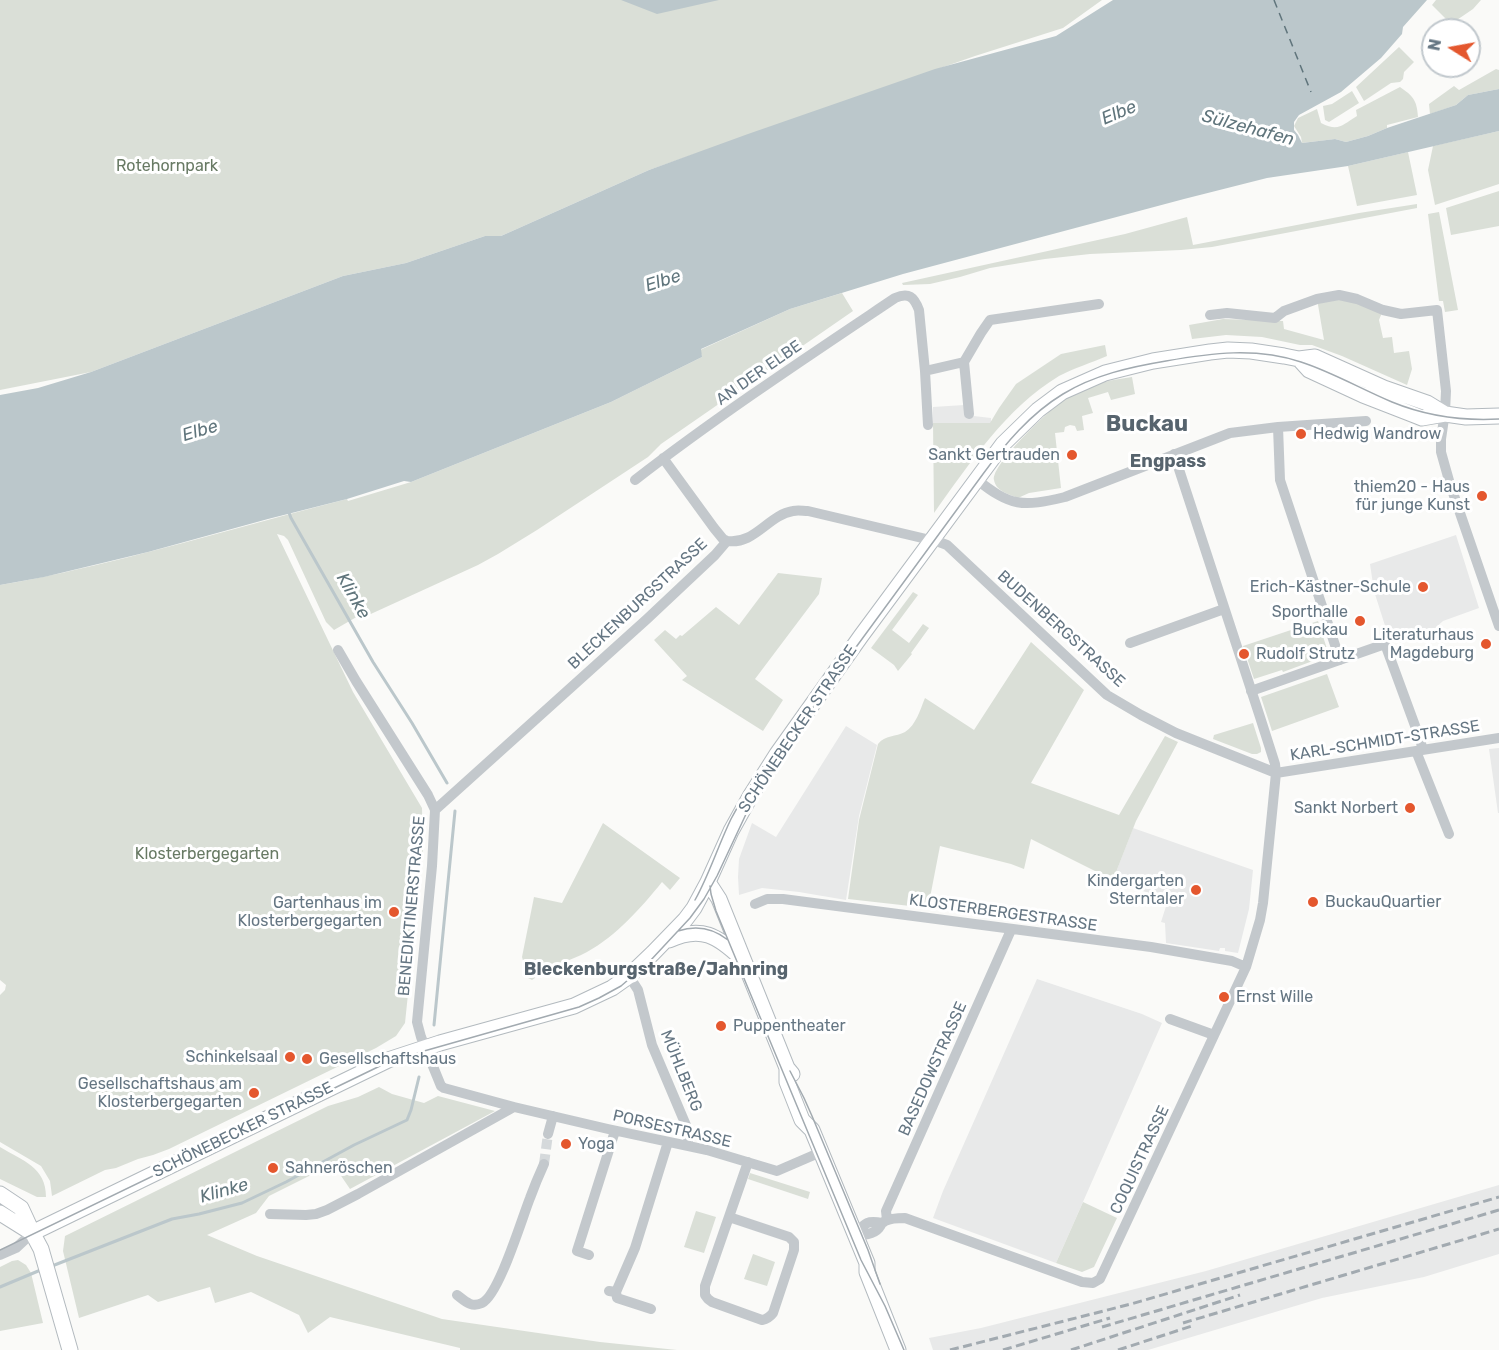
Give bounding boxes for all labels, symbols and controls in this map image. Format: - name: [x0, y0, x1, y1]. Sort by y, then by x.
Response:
- north arrow: [1421, 18, 1481, 78]
- text: N: [1424, 37, 1445, 52]
- water label: Elbe: [1098, 96, 1140, 130]
- water label: Sülzehafen: [1199, 105, 1297, 151]
- park label: Rotehornpark: [116, 156, 218, 176]
- water label: Elbe: [643, 265, 683, 297]
- street label: AN DER ELBE: [713, 336, 805, 410]
- district label: Buckau: [1106, 412, 1188, 438]
- water label: Elbe: [180, 415, 220, 447]
- place label: Hedwig Wandrow: [1313, 424, 1441, 444]
- marker: Hedwig Wandrow: [1294, 427, 1308, 441]
- place label: Sankt Gertrauden: [928, 445, 1060, 465]
- marker: Sankt Gertrauden: [1065, 448, 1079, 462]
- district label: Engpass: [1130, 451, 1206, 473]
- place label: thiem20 - Haus für junge Kunst: [1354, 477, 1470, 515]
- marker: thiem20 - Haus für junge Kunst: [1475, 489, 1489, 503]
- street label: BLECKENBURGSTRASSE: [564, 534, 712, 674]
- street label: BUDENBERGSTRASSE: [993, 567, 1129, 691]
- water label: Klinke: [331, 569, 375, 623]
- place label: Erich-Kästner-Schule: [1250, 577, 1411, 597]
- marker: Erich-Kästner-Schule: [1416, 580, 1430, 594]
- place label: Sporthalle Buckau: [1272, 602, 1348, 640]
- marker: Sporthalle Buckau: [1353, 614, 1367, 628]
- place label: Literaturhaus Magdeburg: [1373, 625, 1474, 663]
- marker: Literaturhaus Magdeburg: [1479, 637, 1493, 651]
- street label: SCHÖNEBECKER STRASSE: [735, 642, 861, 816]
- place label: Rudolf Strutz: [1256, 644, 1355, 664]
- marker: Rudolf Strutz: [1237, 647, 1251, 661]
- street label: KARL-SCHMIDT-STRASSE: [1289, 717, 1481, 765]
- place label: Sankt Norbert: [1294, 798, 1398, 818]
- marker: Sankt Norbert: [1403, 801, 1417, 815]
- street label: BENEDIKTINERSTRASSE: [395, 815, 429, 997]
- park label: Klosterbergegarten: [135, 844, 279, 864]
- place label: Kindergarten Sterntaler: [1087, 871, 1184, 909]
- marker: Kindergarten Sterntaler: [1189, 883, 1203, 897]
- street label: KLOSTERBERGESTRASSE: [908, 890, 1098, 936]
- place label: BuckauQuartier: [1325, 892, 1441, 912]
- place label: Gartenhaus im Klosterbergegarten: [238, 893, 382, 931]
- marker: BuckauQuartier: [1306, 895, 1320, 909]
- marker: Gartenhaus im Klosterbergegarten: [387, 905, 401, 919]
- district label: Bleckenburgstraße/Jahnring: [524, 959, 788, 981]
- place label: Ernst Wille: [1236, 987, 1313, 1007]
- marker: Ernst Wille: [1217, 990, 1231, 1004]
- street label: BASEDOWSTRASSE: [895, 999, 971, 1139]
- place label: Puppentheater: [733, 1016, 846, 1036]
- marker: Puppentheater: [714, 1019, 728, 1033]
- street label: MÜHLBERG: [656, 1027, 706, 1115]
- place label: Schinkelsaal: [185, 1047, 278, 1067]
- place label: Gesellschaftshaus: [319, 1049, 456, 1069]
- marker: Schinkelsaal: [283, 1050, 297, 1064]
- marker: Gesellschaftshaus: [300, 1052, 314, 1066]
- place label: Gesellschaftshaus am Klosterbergegarten: [78, 1074, 242, 1112]
- street label: SCHÖNEBECKER STRASSE: [150, 1078, 336, 1182]
- marker: Gesellschaftshaus am Klosterbergegarten: [247, 1086, 261, 1100]
- street label: COQUISTRASSE: [1106, 1103, 1174, 1217]
- street label: PORSESTRASSE: [611, 1106, 733, 1152]
- place label: Yoga: [578, 1134, 615, 1154]
- marker: Yoga: [559, 1137, 573, 1151]
- place label: Sahneröschen: [285, 1158, 393, 1178]
- marker: Sahneröschen: [266, 1161, 280, 1175]
- water label: Klinke: [197, 1174, 251, 1208]

